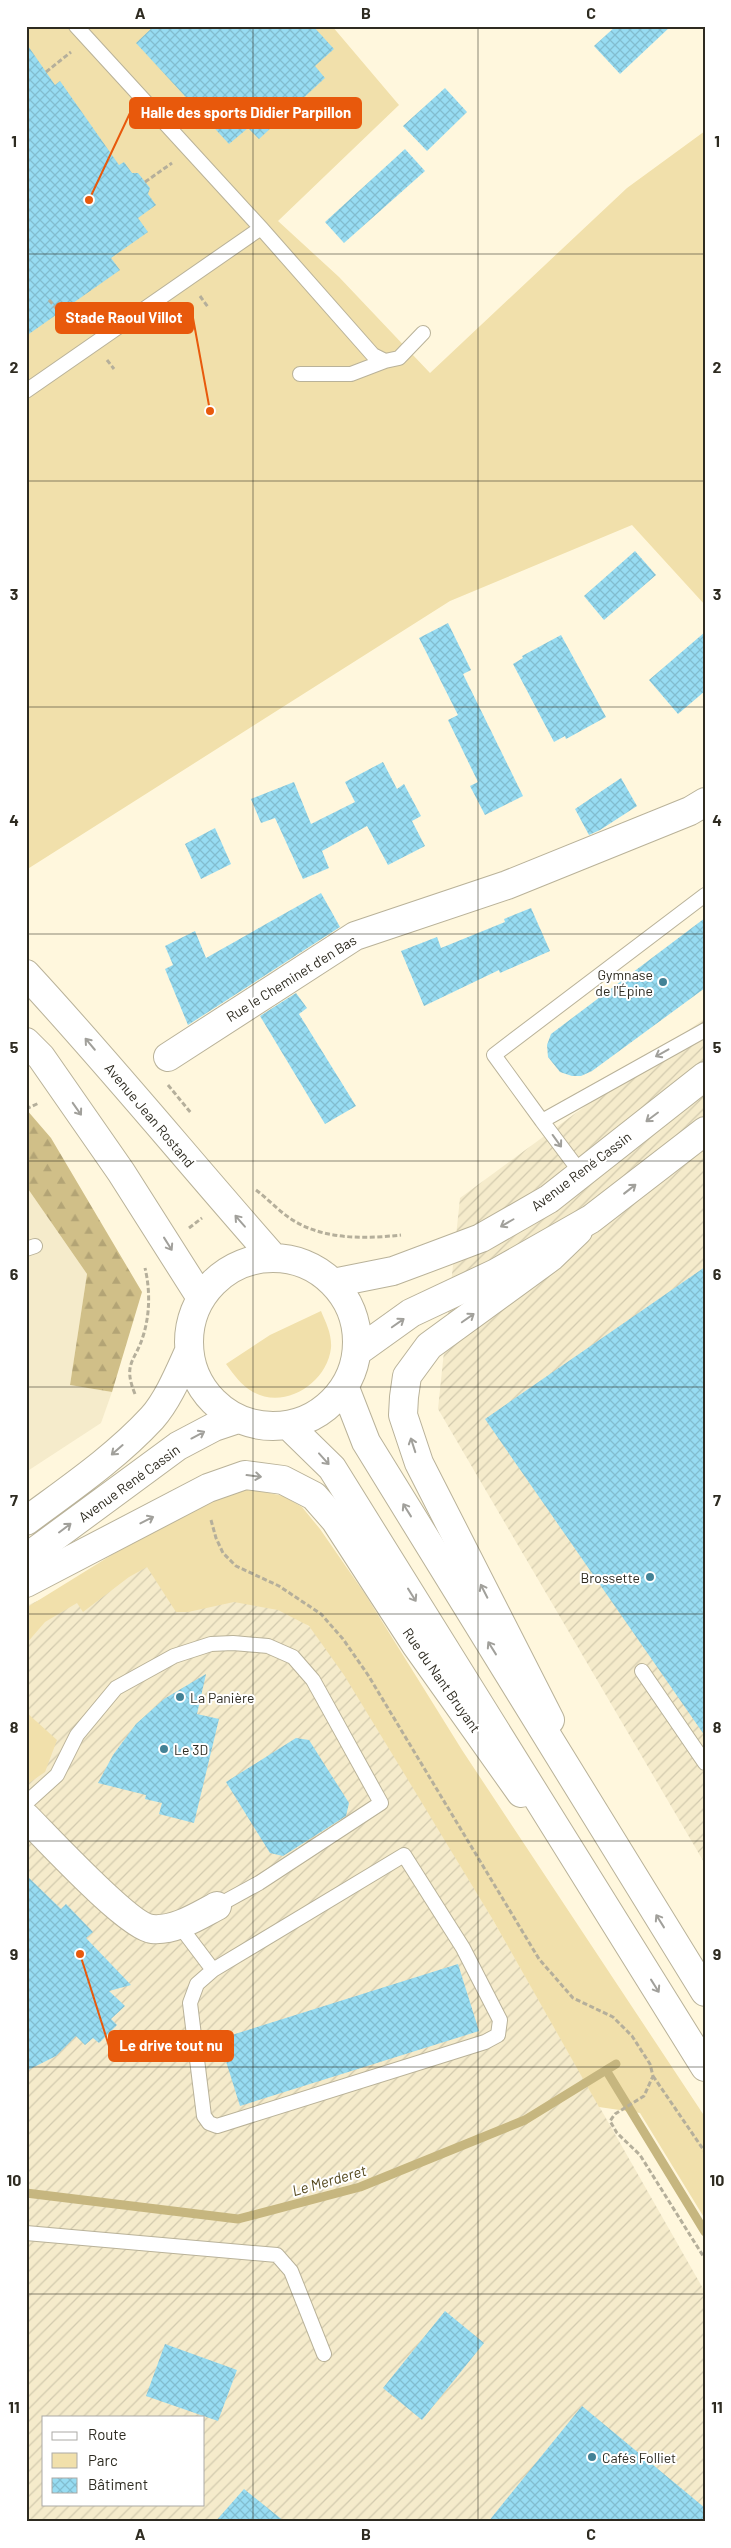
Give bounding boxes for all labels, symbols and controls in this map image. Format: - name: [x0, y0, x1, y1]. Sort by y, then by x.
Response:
- text: A: [135, 3, 146, 22]
- text: B: [361, 3, 371, 22]
- text: C: [586, 3, 596, 22]
- callout: Halle des sports Didier Parpillon: [130, 98, 361, 128]
- text: Halle des sports Didier Parpillon: [141, 103, 351, 121]
- text: 1: [11, 131, 17, 150]
- text: 1: [714, 131, 720, 150]
- callout: Stade Raoul Villot: [56, 303, 193, 333]
- text: Stade Raoul Villot: [66, 308, 183, 326]
- text: 2: [10, 357, 19, 376]
- text: 2: [713, 357, 722, 376]
- text: 3: [10, 584, 18, 603]
- text: 3: [713, 584, 721, 603]
- text: 4: [9, 810, 19, 829]
- text: 4: [712, 810, 722, 829]
- street label: Rue le Cheminet d'en Bas: [223, 931, 359, 1025]
- place label: Gymnase de l'Épine: [595, 966, 653, 999]
- marker: Gymnase de l'Épine: [657, 976, 669, 988]
- text: 5: [10, 1037, 19, 1056]
- text: 5: [713, 1037, 722, 1056]
- one-way arrow: [84, 1038, 95, 1051]
- one-way arrow: [655, 1049, 670, 1059]
- street label: Avenue Jean Rostand: [102, 1060, 198, 1170]
- one-way arrow: [72, 1102, 82, 1116]
- one-way arrow: [646, 1111, 659, 1122]
- street label: Avenue René Cassin: [528, 1128, 634, 1214]
- one-way arrow: [552, 1134, 562, 1148]
- one-way arrow: [623, 1184, 637, 1194]
- one-way arrow: [235, 1214, 246, 1227]
- one-way arrow: [500, 1219, 514, 1229]
- one-way arrow: [163, 1236, 173, 1250]
- text: 6: [10, 1264, 19, 1283]
- text: 6: [713, 1264, 722, 1283]
- one-way arrow: [461, 1313, 475, 1323]
- one-way arrow: [390, 1318, 404, 1328]
- one-way arrow: [191, 1430, 206, 1440]
- one-way arrow: [408, 1438, 417, 1454]
- street label: Avenue René Cassin: [75, 1441, 183, 1525]
- one-way arrow: [111, 1444, 124, 1455]
- one-way arrow: [318, 1453, 330, 1466]
- one-way arrow: [246, 1472, 262, 1482]
- text: 7: [10, 1490, 18, 1509]
- text: 7: [713, 1490, 721, 1509]
- one-way arrow: [402, 1503, 412, 1517]
- one-way arrow: [139, 1514, 154, 1524]
- one-way arrow: [58, 1523, 71, 1534]
- place label: Brossette: [581, 1569, 640, 1586]
- marker: Brossette: [644, 1571, 656, 1583]
- one-way arrow: [479, 1584, 489, 1599]
- one-way arrow: [408, 1588, 418, 1602]
- street label: Rue du Nant Bruyant: [400, 1624, 484, 1736]
- one-way arrow: [487, 1642, 497, 1656]
- place label: La Panière: [190, 1689, 254, 1706]
- marker: La Panière: [174, 1691, 186, 1703]
- text: 8: [10, 1717, 19, 1736]
- text: 8: [713, 1717, 722, 1736]
- place label: Le 3D: [174, 1741, 208, 1758]
- marker: Le 3D: [158, 1743, 170, 1755]
- one-way arrow: [655, 1914, 665, 1928]
- text: 9: [10, 1944, 18, 1963]
- text: 9: [713, 1944, 721, 1963]
- one-way arrow: [650, 1979, 660, 1993]
- callout: Le drive tout nu: [109, 2031, 233, 2061]
- text: Le drive tout nu: [119, 2036, 223, 2054]
- water label: Le Merderet: [290, 2161, 369, 2199]
- text: 10: [7, 2170, 21, 2189]
- text: 10: [710, 2170, 724, 2189]
- text: 11: [8, 2397, 20, 2416]
- text: 11: [711, 2397, 723, 2416]
- legend: [42, 2416, 205, 2506]
- text: Route: [88, 2425, 127, 2443]
- place label: Cafés Folliet: [602, 2449, 676, 2466]
- text: Parc: [88, 2451, 118, 2469]
- marker: Cafés Folliet: [586, 2451, 598, 2463]
- text: Bâtiment: [88, 2475, 148, 2493]
- text: A: [135, 2524, 146, 2543]
- text: B: [361, 2524, 371, 2543]
- text: C: [586, 2524, 596, 2543]

